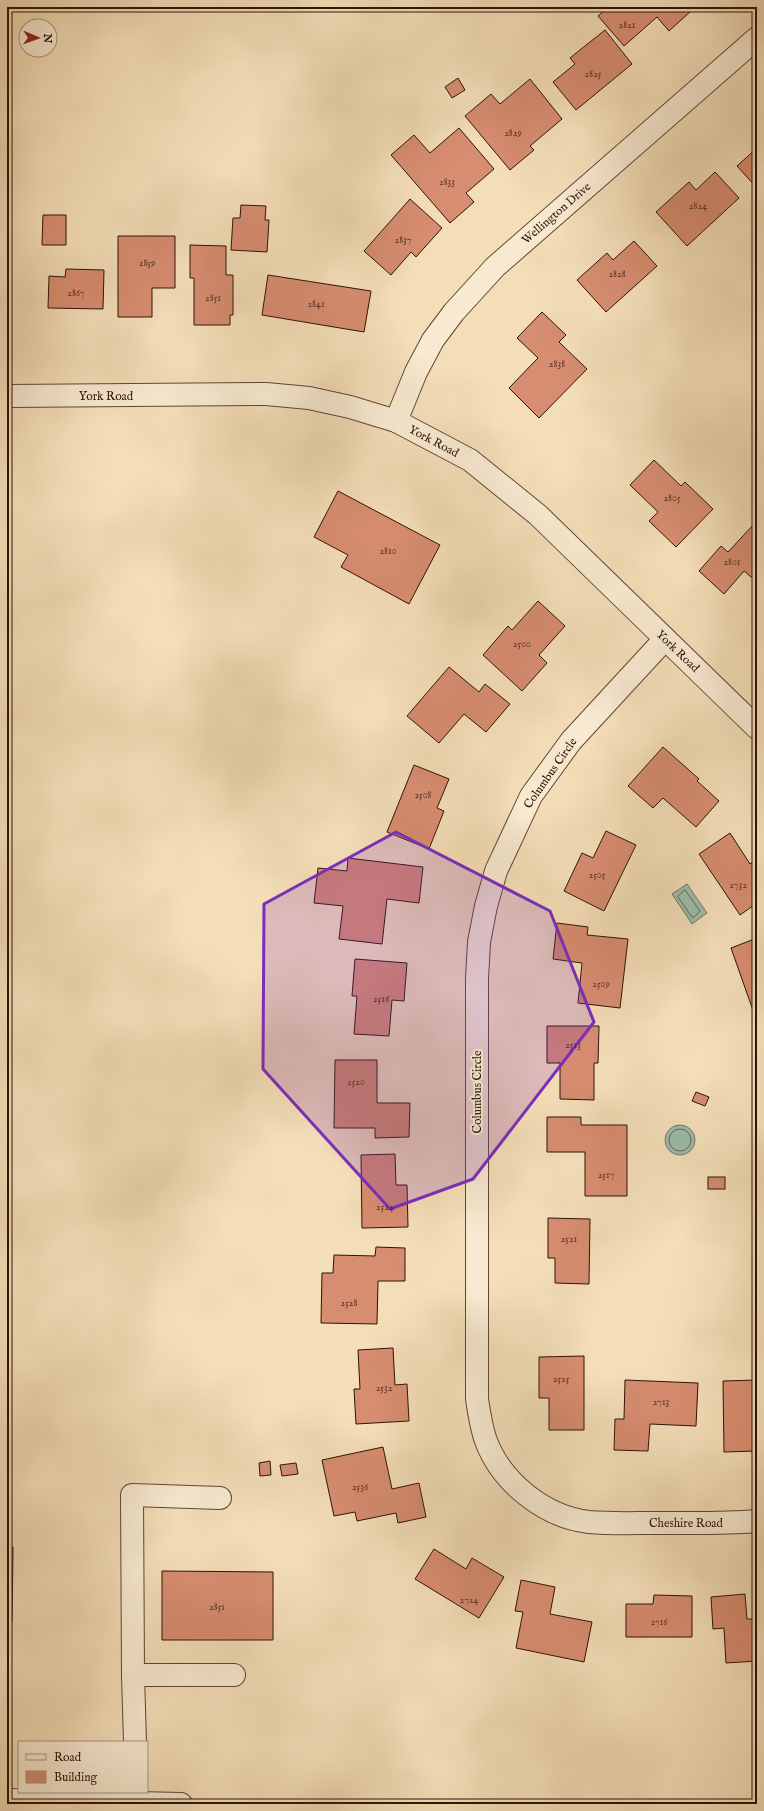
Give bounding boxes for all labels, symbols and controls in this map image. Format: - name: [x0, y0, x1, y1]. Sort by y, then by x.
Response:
- north arrow: [18, 18, 58, 58]
- house number: 2821: [618, 19, 636, 32]
- text: N: [40, 32, 54, 44]
- house number: 2825: [585, 68, 602, 81]
- house number: 2829: [504, 127, 522, 140]
- house number: 2833: [439, 176, 455, 189]
- street label: Wellington Drive: [519, 179, 594, 247]
- house number: 2824: [689, 200, 707, 213]
- house number: 2837: [394, 234, 412, 247]
- house number: 2859: [139, 257, 155, 270]
- house number: 2828: [608, 268, 626, 281]
- house number: 2867: [67, 287, 85, 300]
- house number: 2851: [205, 292, 221, 305]
- house number: 2841: [307, 298, 325, 311]
- house number: 2838: [549, 358, 565, 371]
- street label: York Road: [79, 389, 134, 404]
- street label: York Road: [406, 422, 462, 461]
- house number: 2805: [663, 492, 681, 505]
- house number: 2810: [379, 545, 397, 558]
- house number: 2801: [723, 556, 741, 569]
- street label: York Road: [653, 627, 703, 676]
- house number: 2500: [513, 638, 531, 651]
- street label: Columbus Circle: [520, 735, 581, 812]
- house number: 2508: [414, 789, 432, 802]
- house number: 2505: [589, 869, 606, 882]
- house number: 2732: [729, 879, 747, 892]
- house number: 2509: [592, 978, 610, 991]
- house number: 2516: [373, 993, 390, 1006]
- house number: 2513: [565, 1039, 581, 1052]
- street label: Columbus Circle: [470, 1050, 485, 1134]
- house number: 2520: [347, 1076, 365, 1089]
- house number: 2517: [598, 1169, 615, 1182]
- house number: 2524: [376, 1201, 394, 1214]
- house number: 2521: [561, 1233, 578, 1246]
- house number: 2528: [341, 1297, 358, 1310]
- house number: 2525: [553, 1373, 570, 1386]
- house number: 2532: [376, 1382, 393, 1395]
- house number: 2713: [653, 1396, 670, 1409]
- house number: 2536: [352, 1481, 369, 1494]
- street label: Cheshire Road: [649, 1516, 724, 1531]
- house number: 2724: [460, 1594, 479, 1607]
- house number: 2851: [209, 1601, 225, 1614]
- house number: 2716: [650, 1616, 668, 1629]
- legend: [18, 1741, 148, 1793]
- text: Road: [54, 1750, 82, 1765]
- text: Building: [54, 1770, 98, 1785]

